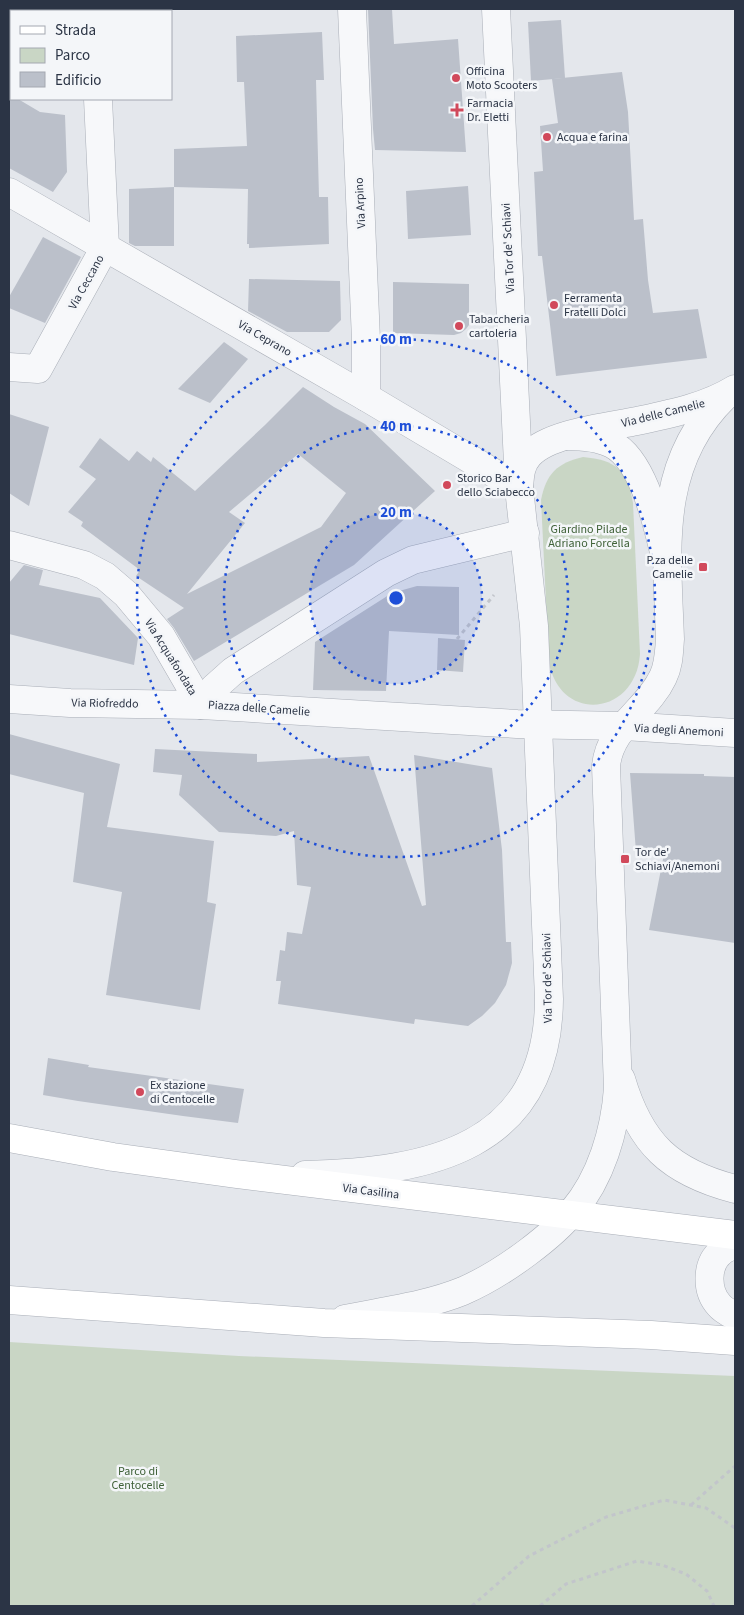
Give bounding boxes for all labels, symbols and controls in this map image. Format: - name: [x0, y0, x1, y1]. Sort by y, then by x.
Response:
- legend: [10, 10, 172, 100]
- text: Strada: [55, 20, 96, 41]
- text: Parco: [55, 45, 90, 66]
- place label: Officina Moto Scooters: [466, 63, 537, 94]
- text: Edificio: [55, 70, 102, 91]
- marker: Officina Moto Scooters: [450, 72, 462, 84]
- place label: Farmacia Dr. Eletti: [467, 95, 513, 126]
- marker: Farmacia Dr. Eletti: [451, 104, 463, 116]
- place label: Acqua e farina: [557, 129, 628, 146]
- marker: Acqua e farina: [541, 131, 553, 143]
- street label: Via Arpino: [351, 177, 370, 229]
- street label: Via Tor de' Schiavi: [498, 202, 519, 293]
- street label: Via Ceccano: [64, 252, 108, 313]
- place label: Ferramenta Fratelli Dolci: [564, 290, 626, 321]
- marker: Ferramenta Fratelli Dolci: [548, 299, 560, 311]
- place label: Tabaccheria cartoleria: [469, 311, 529, 342]
- street label: Via Ceprano: [234, 316, 295, 361]
- marker: Tabaccheria cartoleria: [453, 320, 465, 332]
- text: 60 m: [380, 329, 412, 350]
- street label: Via delle Camelie: [620, 395, 707, 432]
- text: 40 m: [380, 416, 412, 437]
- place label: Storico Bar dello Sciabecco: [457, 470, 535, 501]
- marker: Storico Bar dello Sciabecco: [441, 479, 453, 491]
- text: 20 m: [380, 502, 412, 523]
- park label: Giardino Pilade Adriano Forcella: [548, 521, 630, 552]
- place label: P.za delle Camelie: [647, 552, 693, 583]
- marker: P.za delle Camelie: [697, 561, 709, 573]
- centre of rings: [387, 589, 405, 607]
- street label: Via Acquafondata: [140, 616, 201, 699]
- street label: Via Riofreddo: [71, 694, 139, 713]
- street label: Piazza delle Camelie: [207, 696, 310, 721]
- street label: Via degli Anemoni: [634, 720, 724, 741]
- place label: Tor de' Schiavi/Anemoni: [635, 844, 720, 875]
- marker: Tor de' Schiavi/Anemoni: [619, 853, 631, 865]
- street label: Via Tor de' Schiavi: [538, 933, 557, 1023]
- place label: Ex stazione di Centocelle: [150, 1077, 215, 1108]
- marker: Ex stazione di Centocelle: [134, 1086, 146, 1098]
- street label: Via Casilina: [342, 1180, 400, 1203]
- park label: Parco di Centocelle: [111, 1463, 165, 1494]

